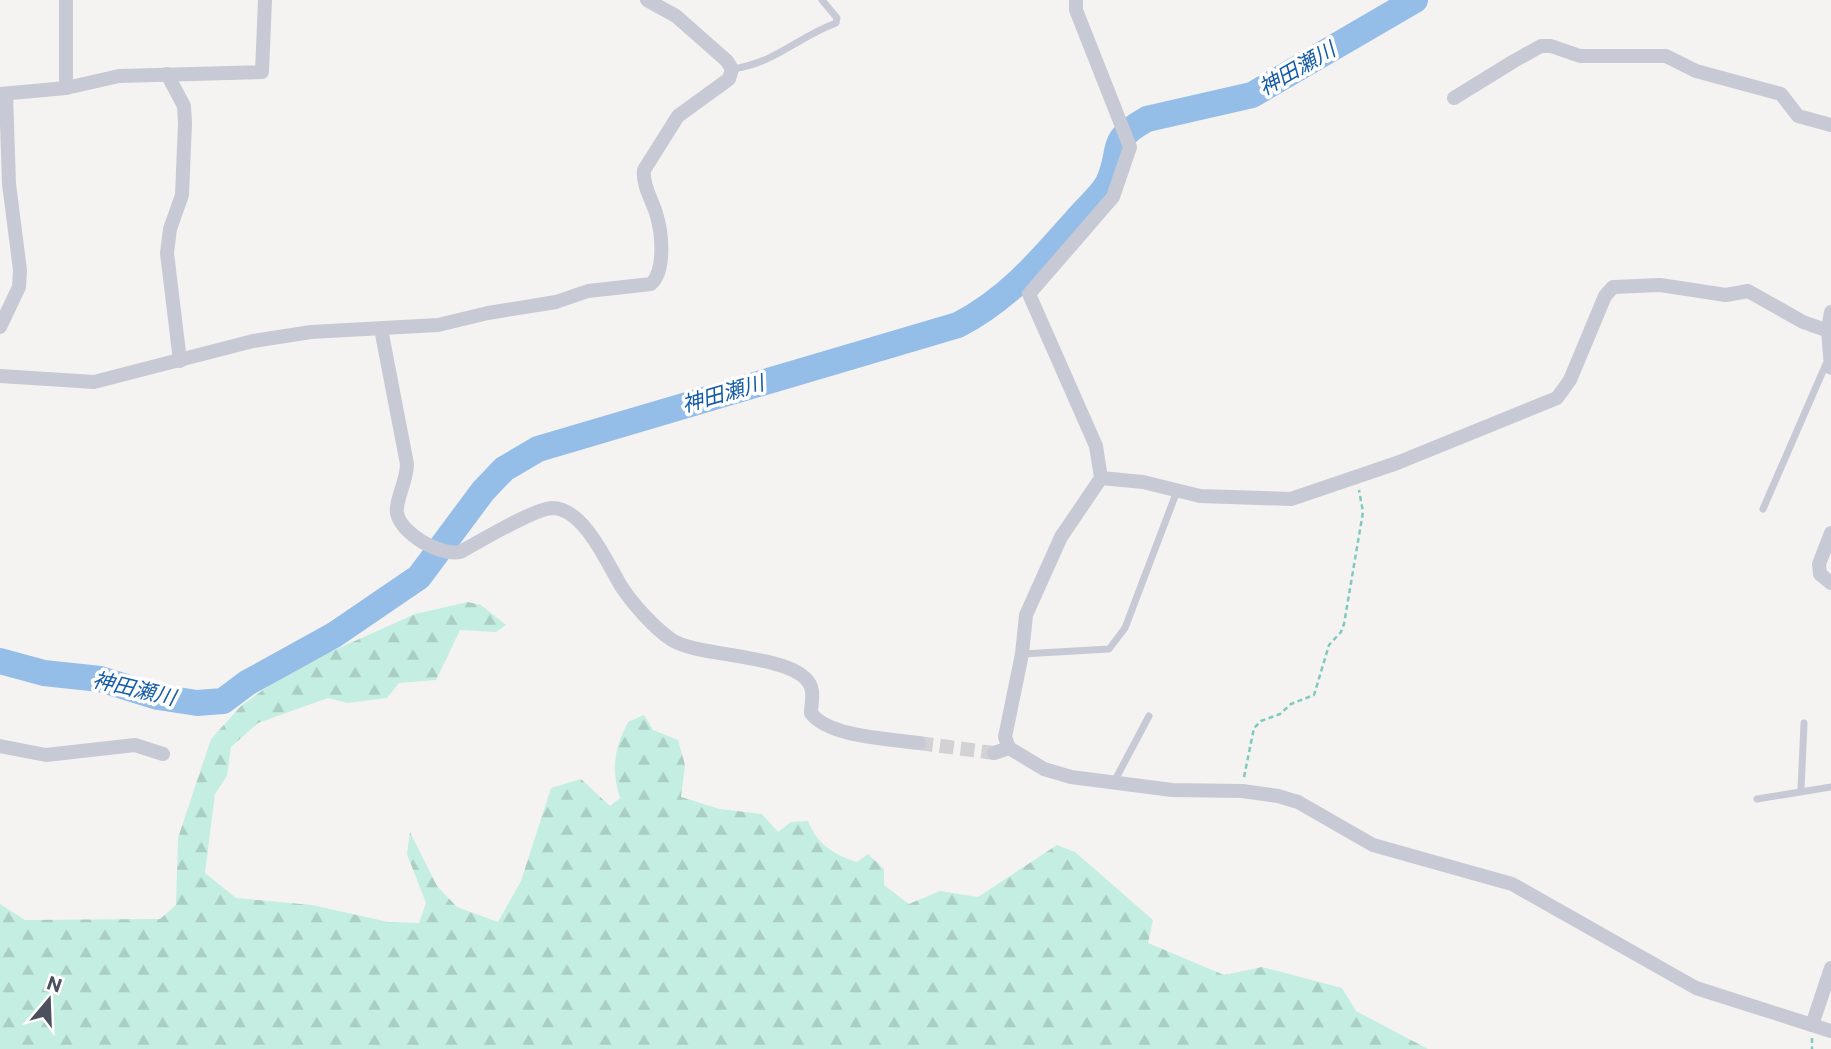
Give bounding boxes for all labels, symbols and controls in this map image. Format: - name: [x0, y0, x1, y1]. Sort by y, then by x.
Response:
- water label: 神田瀬川: [1254, 35, 1341, 100]
- water label: 神田瀬川: [679, 368, 768, 416]
- water label: 神田瀬川: [91, 666, 180, 710]
- north arrow: [14, 965, 84, 1035]
- text: N: [44, 970, 65, 997]

